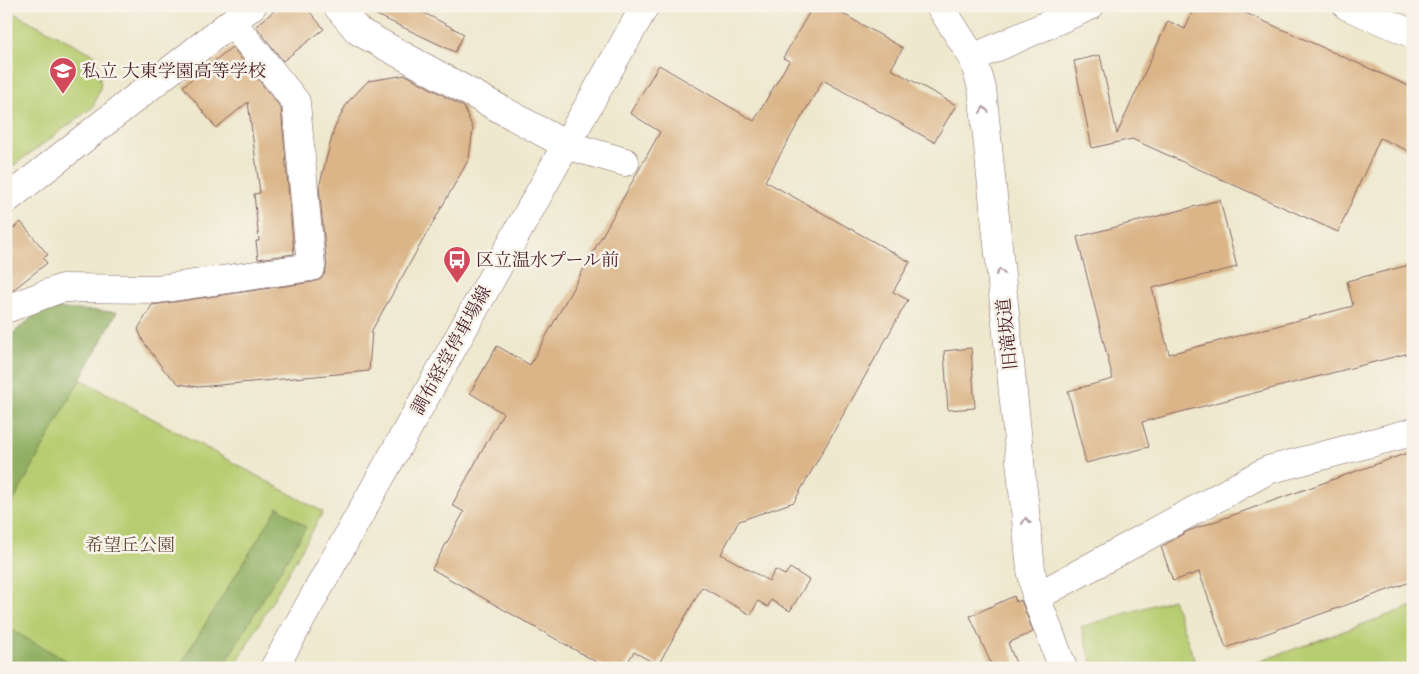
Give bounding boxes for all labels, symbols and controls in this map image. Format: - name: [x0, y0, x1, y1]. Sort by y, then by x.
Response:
- school or university icon: 私立 大東学園高等学校: [48, 56, 78, 95]
- place label: 私立 大東学園高等学校: [82, 61, 266, 83]
- one-way arrow: [979, 106, 990, 114]
- bus stop icon: 区立温水プール前: [442, 245, 472, 284]
- place label: 区立温水プール前: [476, 250, 619, 272]
- one-way arrow: [995, 268, 1006, 276]
- street label: 調布経堂停車場線: [407, 282, 496, 419]
- street label: 旧滝坂道: [993, 297, 1023, 371]
- one-way arrow: [1021, 516, 1032, 524]
- park label: 希望丘公園: [85, 535, 175, 557]

